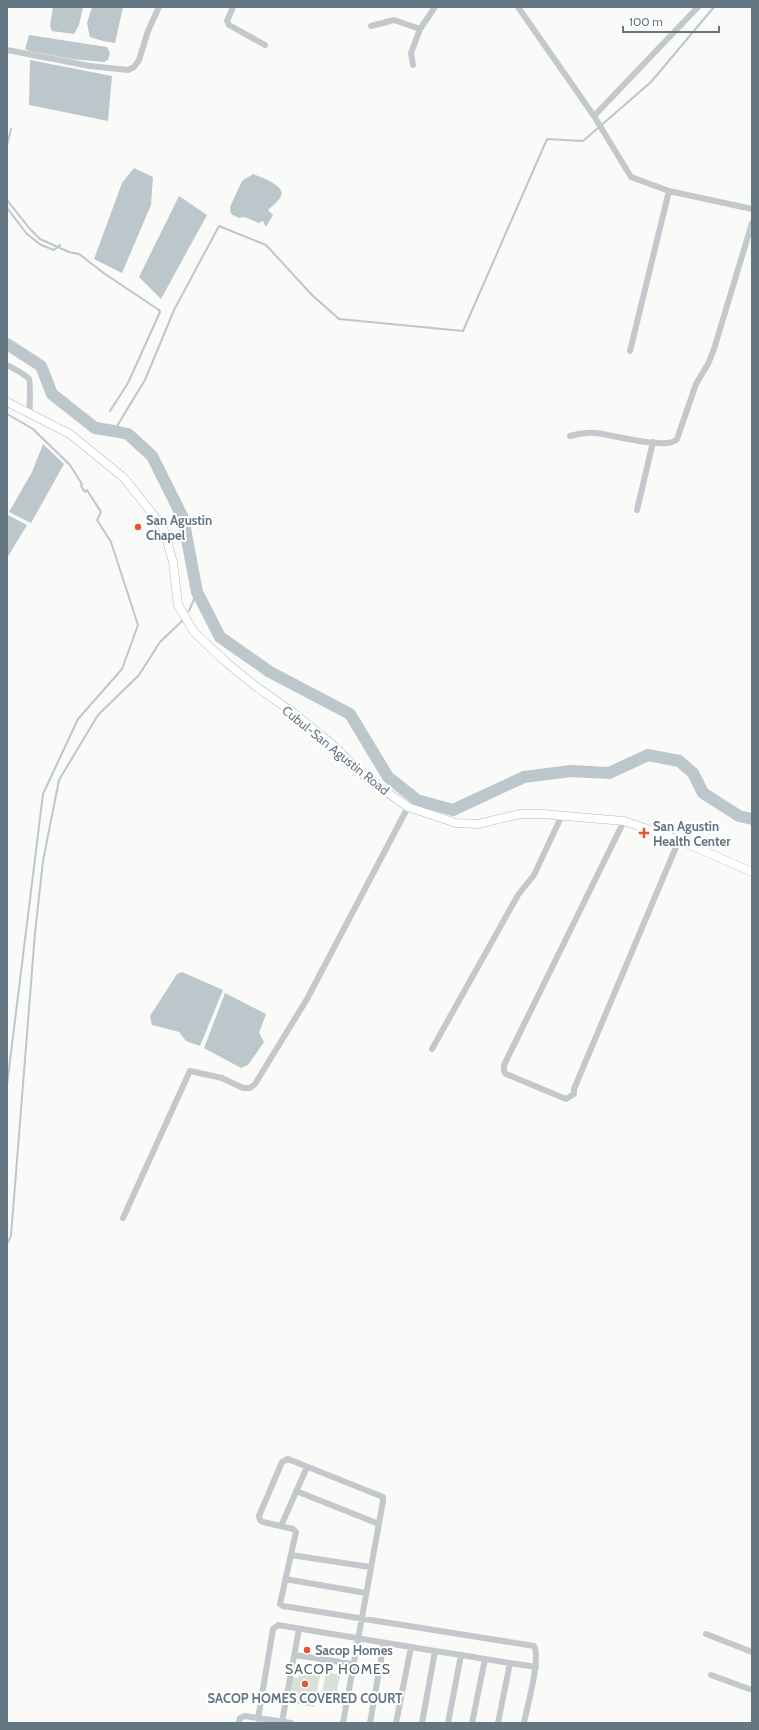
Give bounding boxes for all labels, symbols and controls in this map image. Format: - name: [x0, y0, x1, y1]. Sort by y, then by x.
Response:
- scale bar: [623, 8, 719, 34]
- text: 100 m: [629, 14, 663, 29]
- place label: San Agustin Chapel: [146, 512, 212, 543]
- marker: San Agustin Chapel: [133, 522, 143, 532]
- street label: Cubul-San Agustin Road: [279, 702, 393, 798]
- place label: San Agustin Health Center: [653, 818, 731, 849]
- marker: San Agustin Health Center: [638, 827, 650, 839]
- place label: Sacop Homes: [315, 1642, 393, 1658]
- marker: Sacop Homes: [302, 1645, 312, 1655]
- district label: SACOP HOMES: [285, 1660, 391, 1678]
- marker: SACOP HOMES COVERED COURT: [300, 1679, 310, 1689]
- place label: SACOP HOMES COVERED COURT: [208, 1690, 402, 1706]

